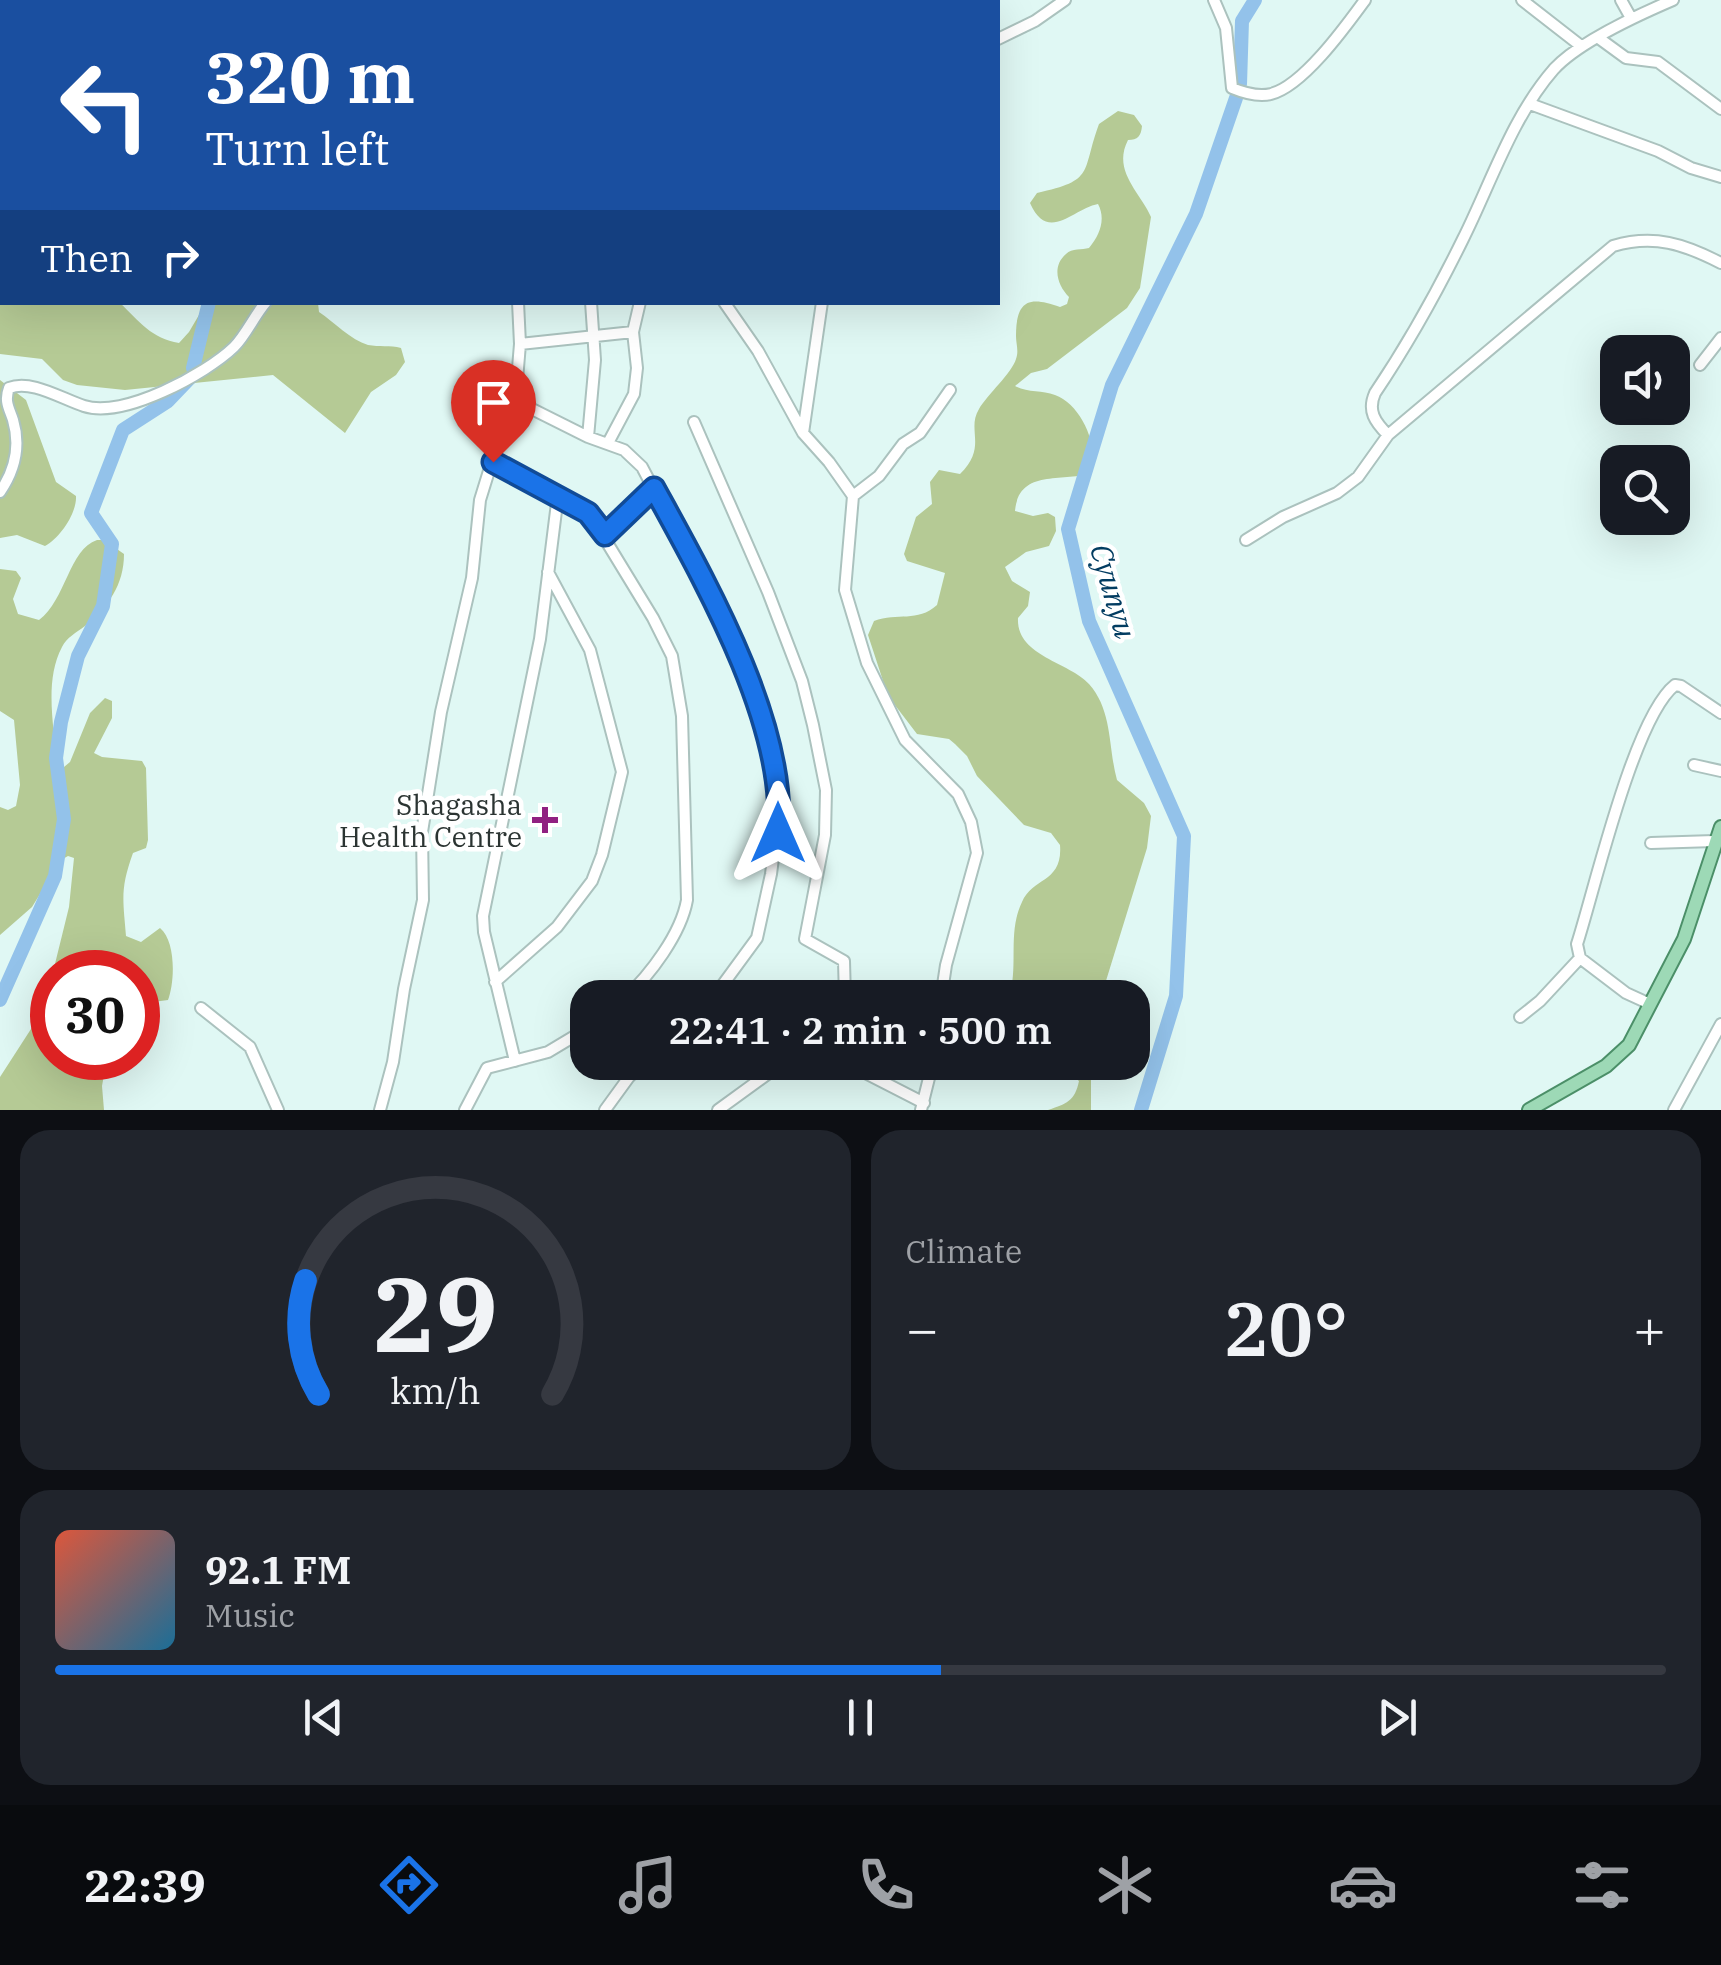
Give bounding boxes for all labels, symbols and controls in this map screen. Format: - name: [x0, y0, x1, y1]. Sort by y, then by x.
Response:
- text: 320 m: [205, 31, 415, 122]
- icon: left: [40, 40, 170, 170]
- text: Turn left: [205, 119, 389, 177]
- icon: right: [153, 230, 208, 285]
- text: Then: [40, 233, 133, 282]
- map controls: [1600, 335, 1690, 535]
- button: sound: [1600, 335, 1690, 425]
- pin: [451, 360, 536, 463]
- icon: arrive: [466, 375, 521, 430]
- button: search: [1600, 445, 1690, 535]
- water label: Cyunyu: [1082, 539, 1146, 643]
- position arrow: [726, 781, 830, 885]
- place label: Shagasha Health Centre: [339, 786, 522, 855]
- marker: Shagasha Health Centre: [532, 807, 558, 833]
- speed limit sign: 30: [30, 950, 160, 1080]
- text: 22:41 · 2 min · 500 m: [668, 1005, 1052, 1054]
- text: Climate: [906, 1230, 1022, 1272]
- text: 29: [373, 1245, 498, 1381]
- text: 20°: [1223, 1279, 1348, 1377]
- text: −: [906, 1293, 939, 1364]
- text: +: [1633, 1293, 1666, 1364]
- text: km/h: [390, 1367, 480, 1414]
- text: 92.1 FM: [205, 1545, 351, 1594]
- text: Music: [205, 1594, 295, 1636]
- icon: previous: [296, 1690, 351, 1745]
- icon: pause: [833, 1690, 888, 1745]
- icon: next: [1370, 1690, 1425, 1745]
- icon: directions: [374, 1850, 444, 1920]
- icon: music: [613, 1850, 683, 1920]
- icon: phone: [851, 1850, 921, 1920]
- icon: climate: [1090, 1850, 1160, 1920]
- icon: car: [1328, 1850, 1398, 1920]
- icon: filters: [1567, 1850, 1637, 1920]
- text: 22:39: [84, 1856, 206, 1914]

